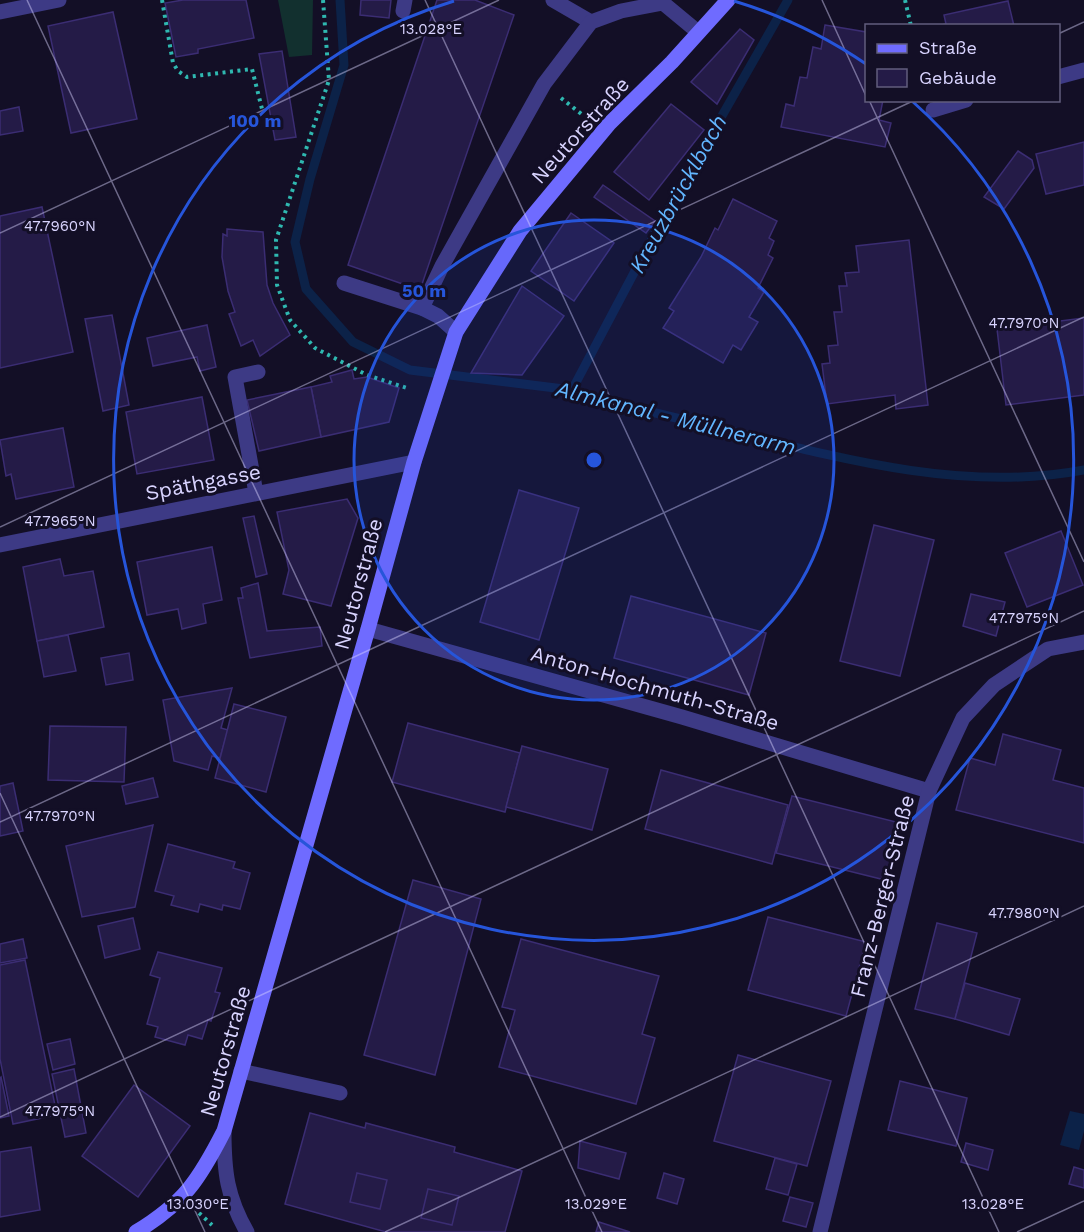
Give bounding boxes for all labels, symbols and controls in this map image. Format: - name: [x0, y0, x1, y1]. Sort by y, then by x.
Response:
- text: 13.028°E: [400, 20, 462, 38]
- legend: [865, 24, 1060, 102]
- text: Straße: [919, 37, 977, 58]
- text: Gebäude: [919, 67, 997, 88]
- street label: Neutorstraße: [526, 71, 634, 189]
- text: 100 m: [228, 110, 282, 131]
- water label: Kreuzbrücklbach: [624, 111, 732, 277]
- text: 47.7960°N: [24, 217, 96, 235]
- text: 50 m: [402, 280, 446, 301]
- text: 47.7970°N: [989, 314, 1059, 332]
- water label: Almkanal - Müllnerarm: [553, 376, 798, 460]
- centre of rings: [584, 450, 604, 470]
- street label: Späthgasse: [143, 459, 263, 505]
- text: 47.7965°N: [24, 512, 96, 530]
- street label: Neutorstraße: [328, 516, 388, 652]
- text: 47.7975°N: [989, 609, 1059, 627]
- street label: Anton-Hochmuth-Straße: [528, 641, 782, 735]
- street label: Franz-Berger-Straße: [845, 792, 919, 1000]
- text: 47.7970°N: [25, 807, 95, 825]
- text: 47.7980°N: [988, 904, 1060, 922]
- street label: Neutorstraße: [194, 983, 256, 1119]
- text: 47.7975°N: [25, 1102, 95, 1120]
- text: 13.030°E: [167, 1195, 229, 1213]
- text: 13.029°E: [565, 1195, 627, 1213]
- text: 13.028°E: [962, 1195, 1024, 1213]

